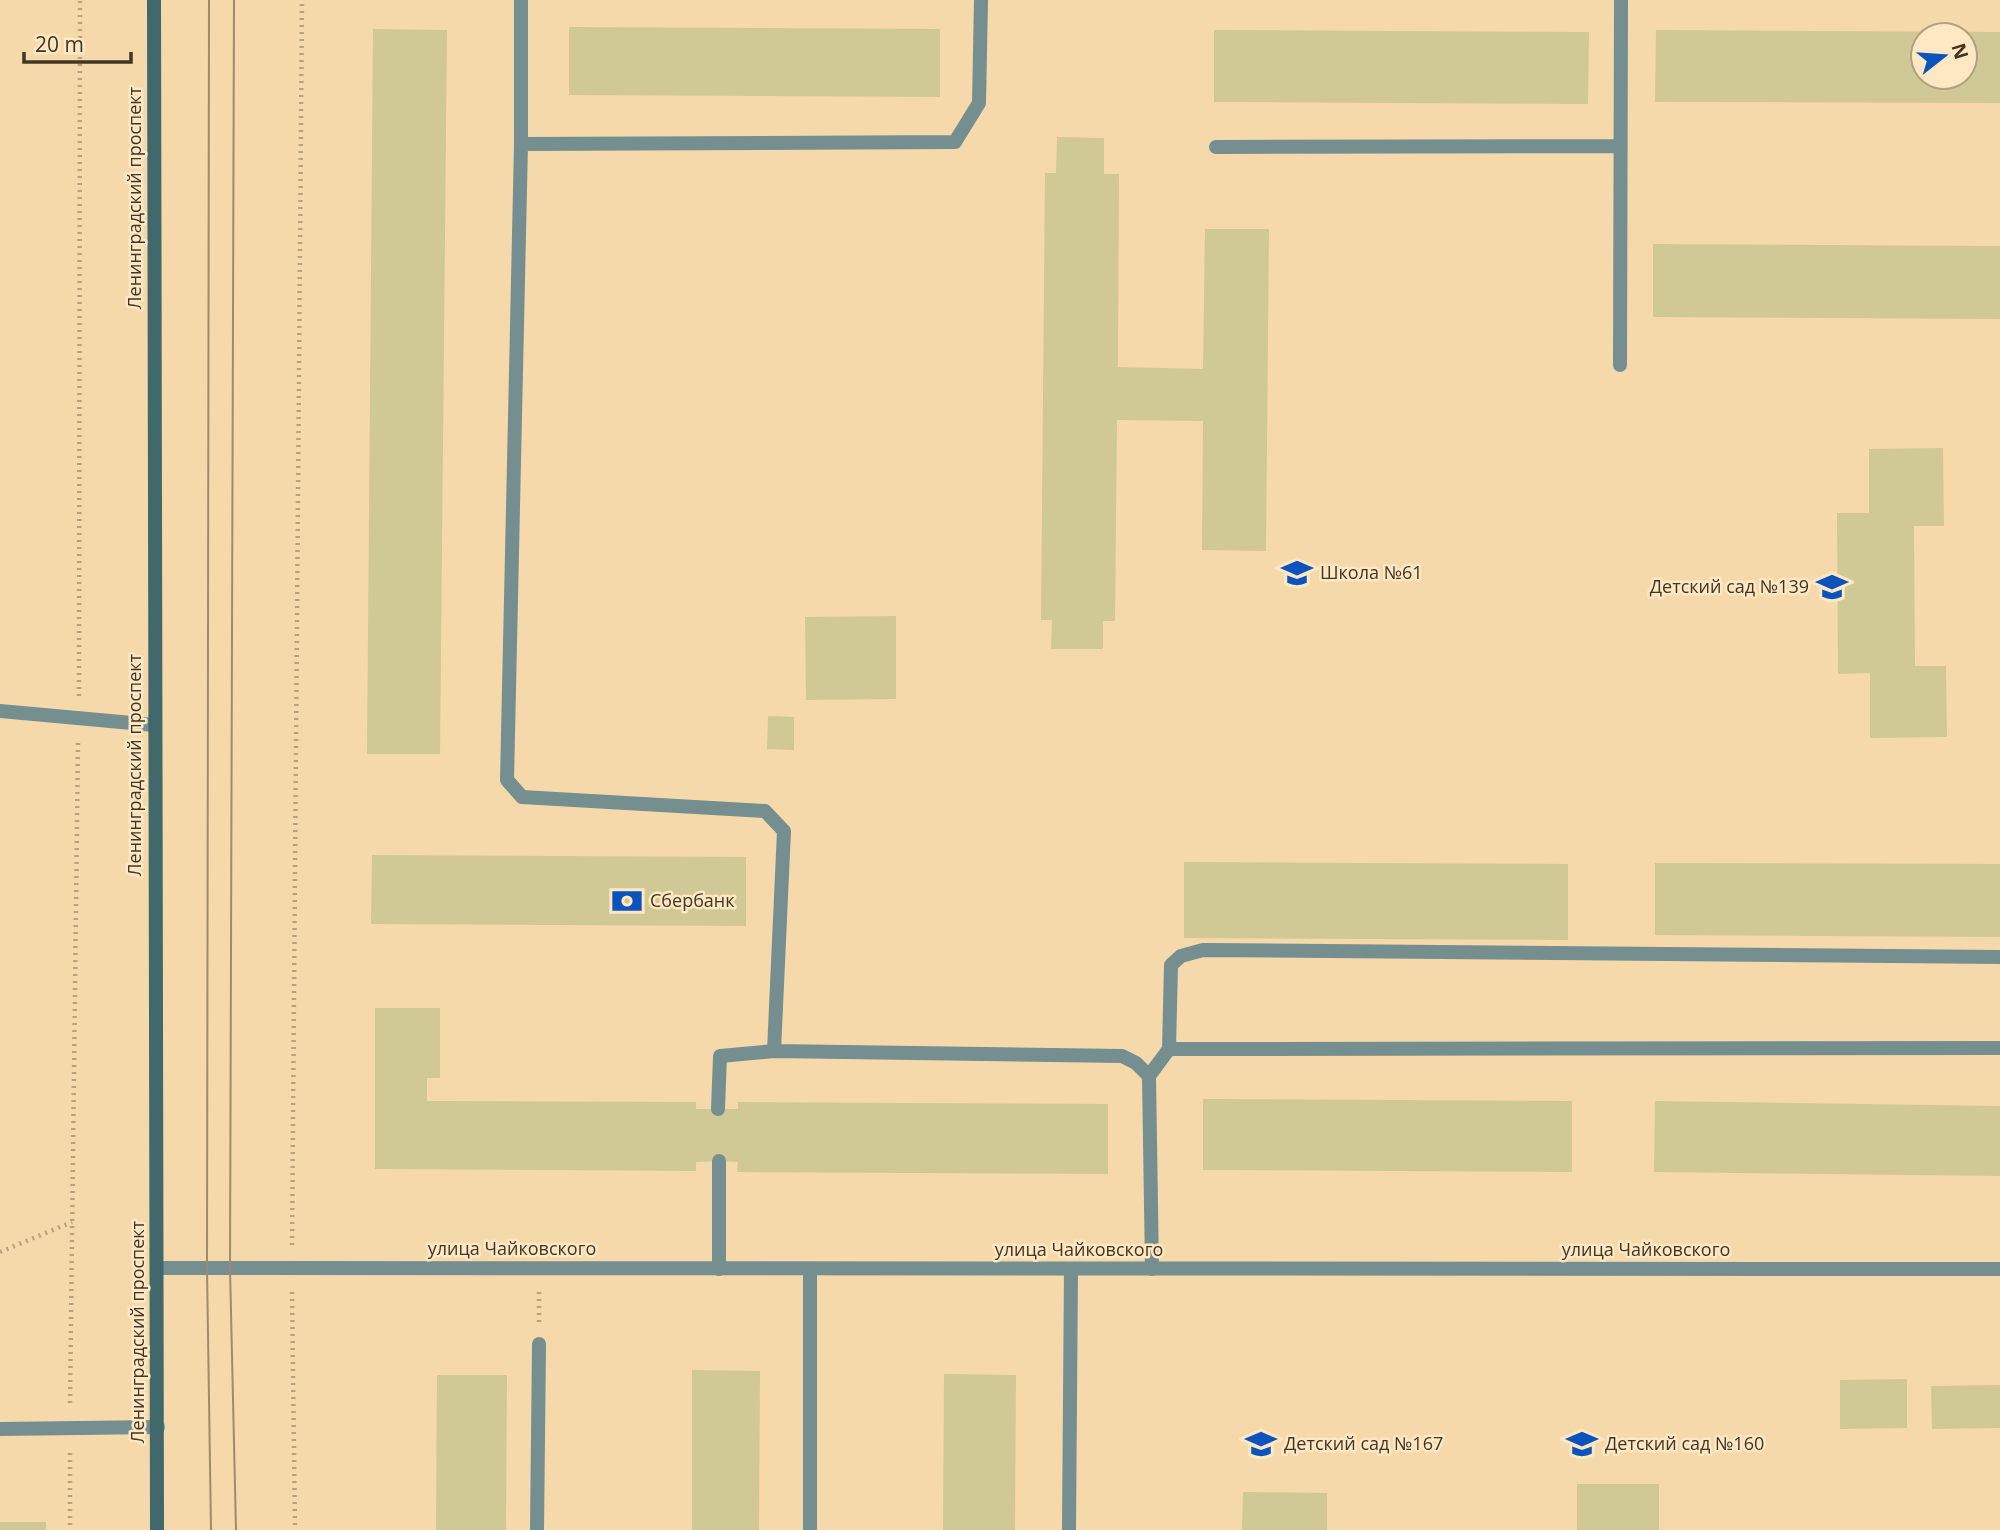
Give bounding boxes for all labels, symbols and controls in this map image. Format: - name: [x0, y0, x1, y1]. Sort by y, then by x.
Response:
- scale bar: [24, 21, 131, 65]
- north arrow: [1909, 21, 1979, 91]
- text: 20 m: [35, 30, 84, 58]
- text: N: [1946, 40, 1975, 62]
- street label: Ленинградский проспект: [122, 86, 146, 309]
- school or university icon: Школа №61: [1280, 556, 1314, 590]
- place label: Школа №61: [1320, 560, 1423, 584]
- school or university icon: Детский сад №139: [1815, 570, 1849, 604]
- place label: Детский сад №139: [1650, 574, 1809, 598]
- street label: Ленинградский проспект: [122, 653, 146, 876]
- bank icon: Сбербанк: [610, 884, 644, 918]
- place label: Сбербанк: [650, 888, 735, 912]
- street label: Ленинградский проспект: [125, 1220, 149, 1443]
- street label: улица Чайковского: [428, 1236, 596, 1260]
- street label: улица Чайковского: [995, 1237, 1163, 1261]
- street label: улица Чайковского: [1562, 1237, 1730, 1261]
- school or university icon: Детский сад №167: [1244, 1427, 1278, 1461]
- school or university icon: Детский сад №160: [1565, 1427, 1599, 1461]
- place label: Детский сад №167: [1284, 1431, 1443, 1455]
- place label: Детский сад №160: [1605, 1431, 1764, 1455]

